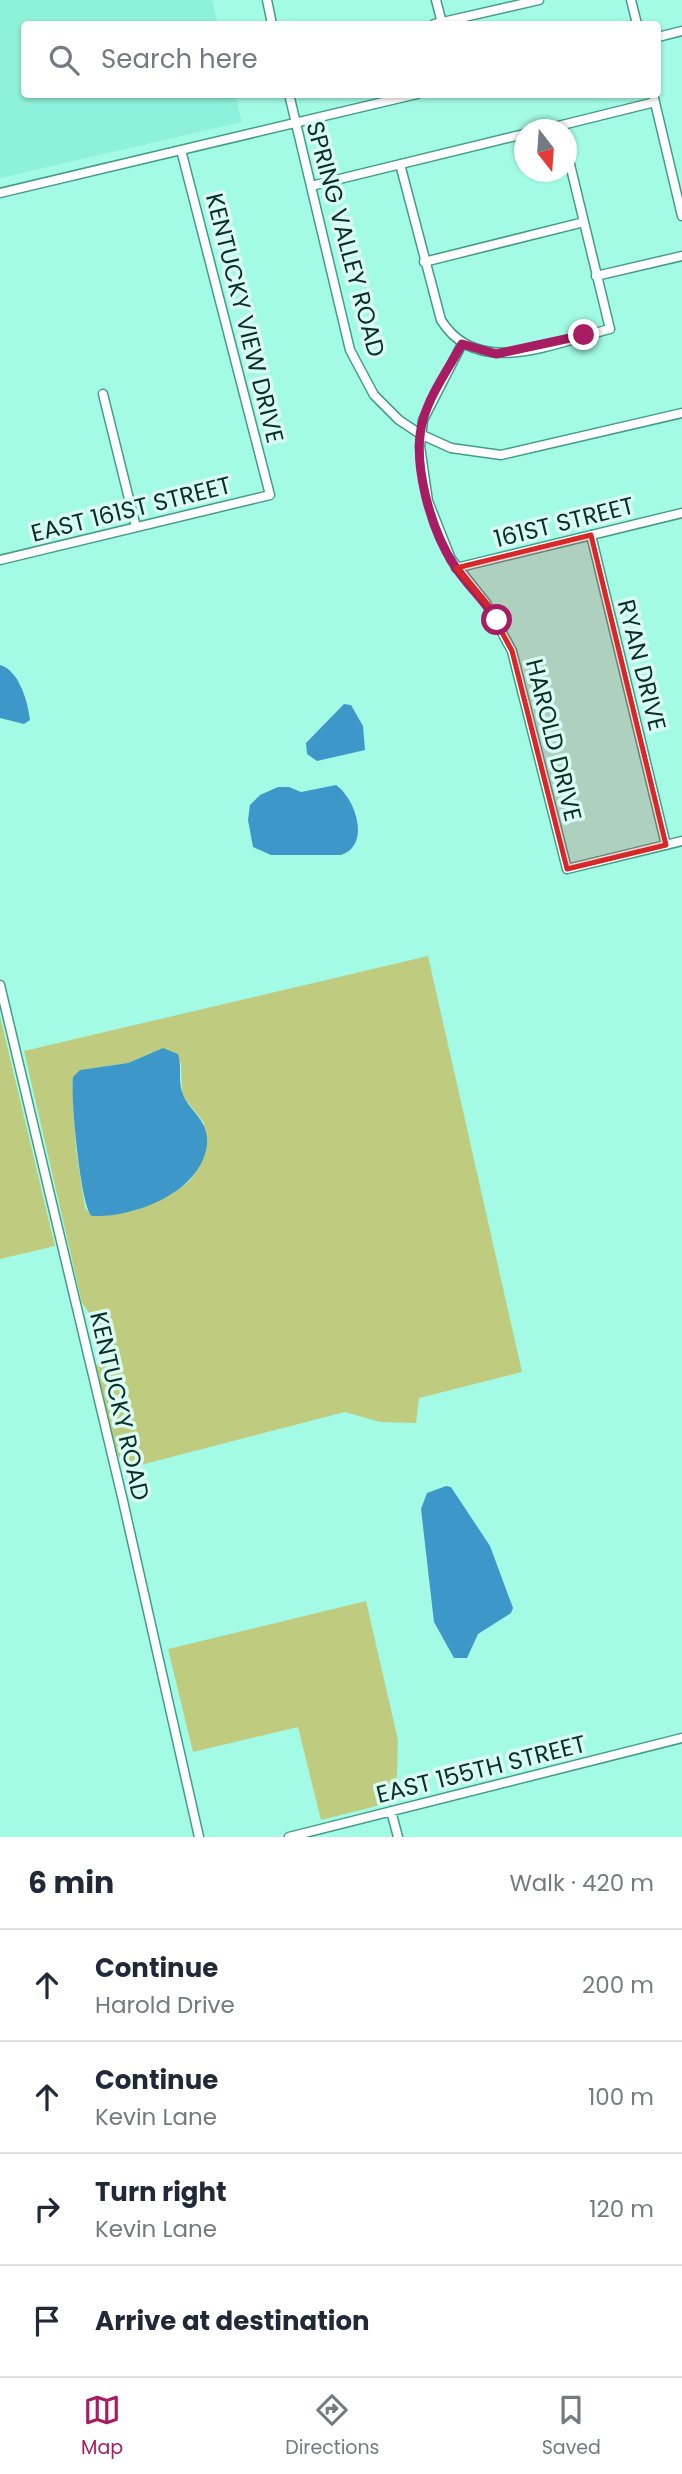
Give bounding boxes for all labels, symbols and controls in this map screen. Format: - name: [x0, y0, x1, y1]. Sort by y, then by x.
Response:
- search box: [21, 21, 661, 98]
- icon: search: [45, 41, 83, 79]
- text: Search here: [101, 41, 258, 77]
- street label: SPRING VALLEY ROAD: [299, 117, 393, 361]
- north arrow: [514, 119, 577, 182]
- street label: KENTUCKY VIEW DRIVE: [198, 190, 292, 446]
- route end: [568, 319, 599, 350]
- street label: EAST 161ST STREET: [27, 468, 235, 550]
- street label: 161ST STREET: [490, 489, 638, 555]
- street label: RYAN DRIVE: [610, 596, 674, 734]
- route start: [481, 604, 512, 635]
- street label: HAROLD DRIVE: [518, 655, 590, 825]
- street label: KENTUCKY ROAD: [82, 1308, 158, 1504]
- street label: EAST 155TH STREET: [373, 1727, 589, 1811]
- text: 6 min: [28, 1861, 114, 1904]
- text: Walk · 420 m: [509, 1867, 654, 1899]
- text: Continue: [95, 1950, 218, 1986]
- icon: ahead: [28, 1966, 66, 2004]
- text: 200 m: [582, 1969, 654, 2001]
- text: Harold Drive: [95, 1989, 235, 2021]
- text: Continue: [95, 2062, 218, 2098]
- icon: ahead: [28, 2078, 66, 2116]
- text: 100 m: [588, 2081, 654, 2113]
- text: Kevin Lane: [95, 2101, 217, 2133]
- text: Turn right: [95, 2174, 227, 2210]
- icon: right: [28, 2190, 66, 2228]
- text: 120 m: [589, 2193, 654, 2225]
- text: Kevin Lane: [95, 2213, 217, 2245]
- icon: arrive: [28, 2302, 66, 2340]
- text: Arrive at destination: [95, 2303, 370, 2339]
- tab: Map: [81, 2391, 123, 2462]
- tab: Directions: [285, 2391, 380, 2462]
- tab: Saved: [542, 2391, 601, 2462]

